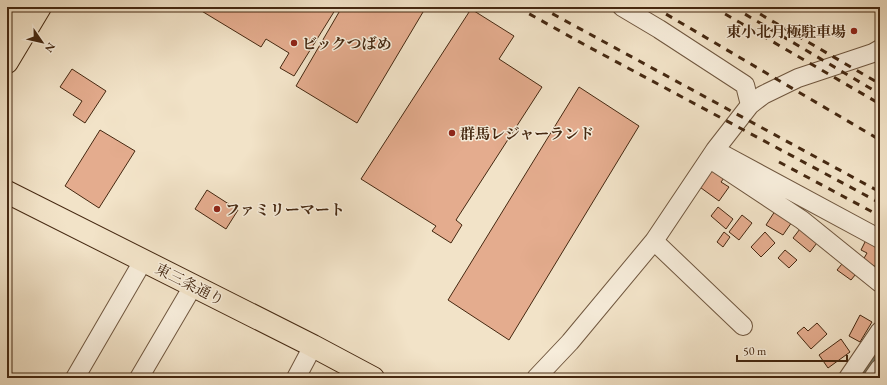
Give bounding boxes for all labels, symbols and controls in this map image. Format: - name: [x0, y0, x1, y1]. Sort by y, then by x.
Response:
- north arrow: [22, 22, 62, 62]
- place label: 東小北月極駐車場: [726, 22, 846, 41]
- marker: 東小北月極駐車場: [849, 26, 859, 36]
- place label: ビックつばめ: [302, 34, 391, 53]
- marker: ビックつばめ: [289, 38, 299, 48]
- text: N: [42, 40, 59, 55]
- place label: 群馬レジャーランド: [460, 124, 594, 143]
- marker: 群馬レジャーランド: [447, 128, 457, 138]
- place label: ファミリーマート: [225, 200, 345, 219]
- marker: ファミリーマート: [212, 204, 222, 214]
- street label: 東三条通り: [152, 259, 228, 309]
- scale bar: [737, 337, 847, 363]
- text: 50 m: [743, 343, 767, 359]

